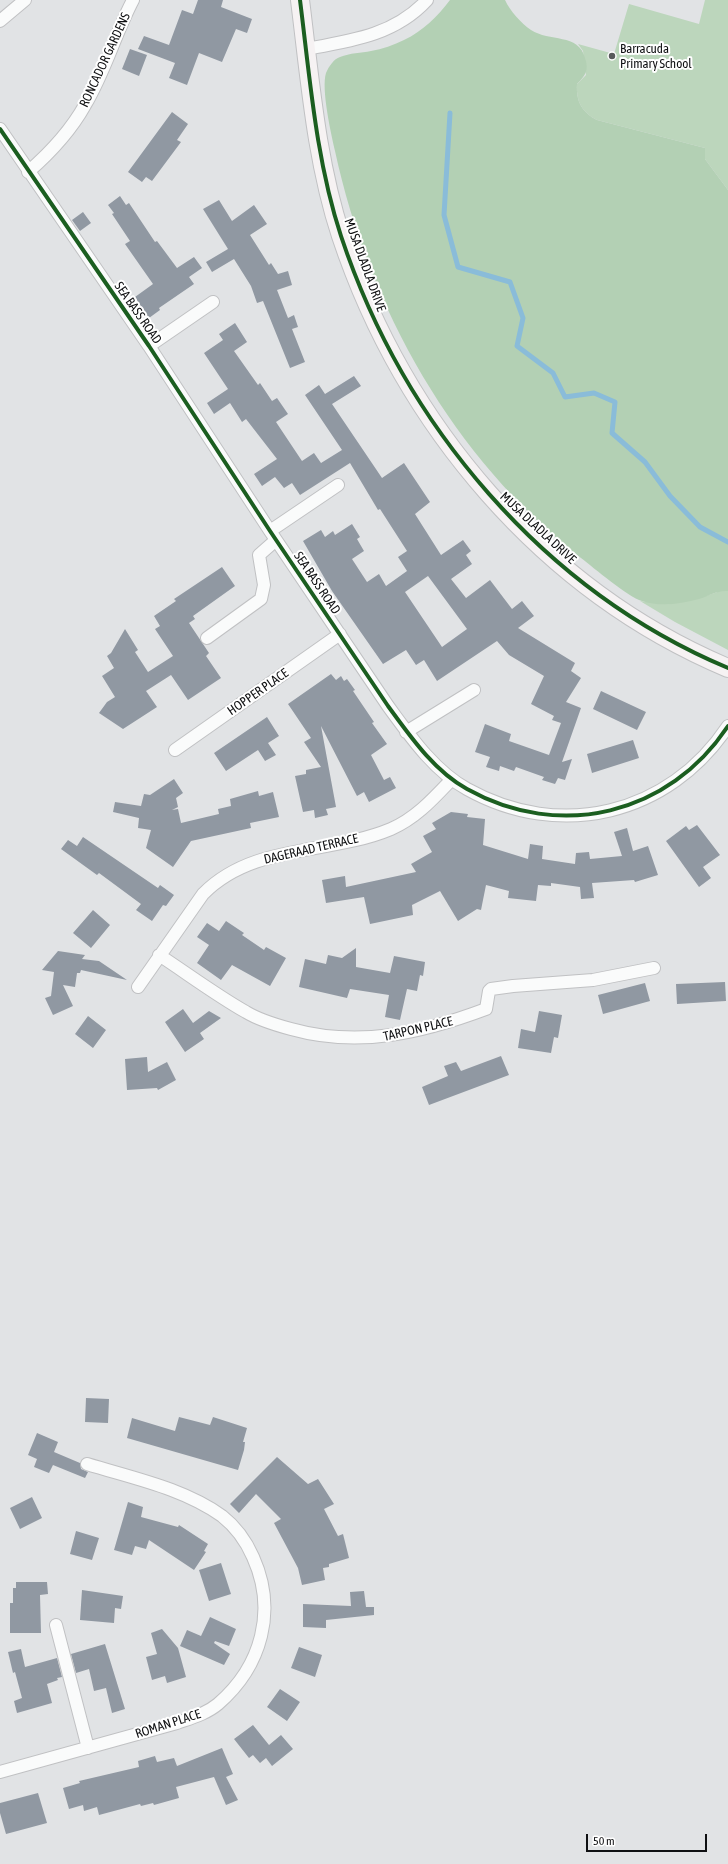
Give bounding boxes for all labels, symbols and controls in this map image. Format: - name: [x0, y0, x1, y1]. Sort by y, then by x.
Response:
- street label: RONCADOR GARDENS: [76, 10, 134, 110]
- place label: Barracuda Primary School: [620, 41, 692, 72]
- marker: Barracuda Primary School: [607, 51, 617, 61]
- street label: MUSA DLADLA DRIVE: [341, 216, 389, 314]
- street label: SEA BASS ROAD: [111, 279, 165, 347]
- street label: MUSA DLADLA DRIVE: [497, 489, 579, 567]
- street label: SEA BASS ROAD: [290, 549, 344, 617]
- street label: HOPPER PLACE: [225, 665, 291, 719]
- street label: DAGERAAD TERRACE: [262, 831, 360, 867]
- street label: TARPON PLACE: [382, 1013, 454, 1045]
- street label: ROMAN PLACE: [133, 1706, 203, 1742]
- scale bar: [588, 1826, 709, 1852]
- text: 50 m: [593, 1834, 615, 1848]

